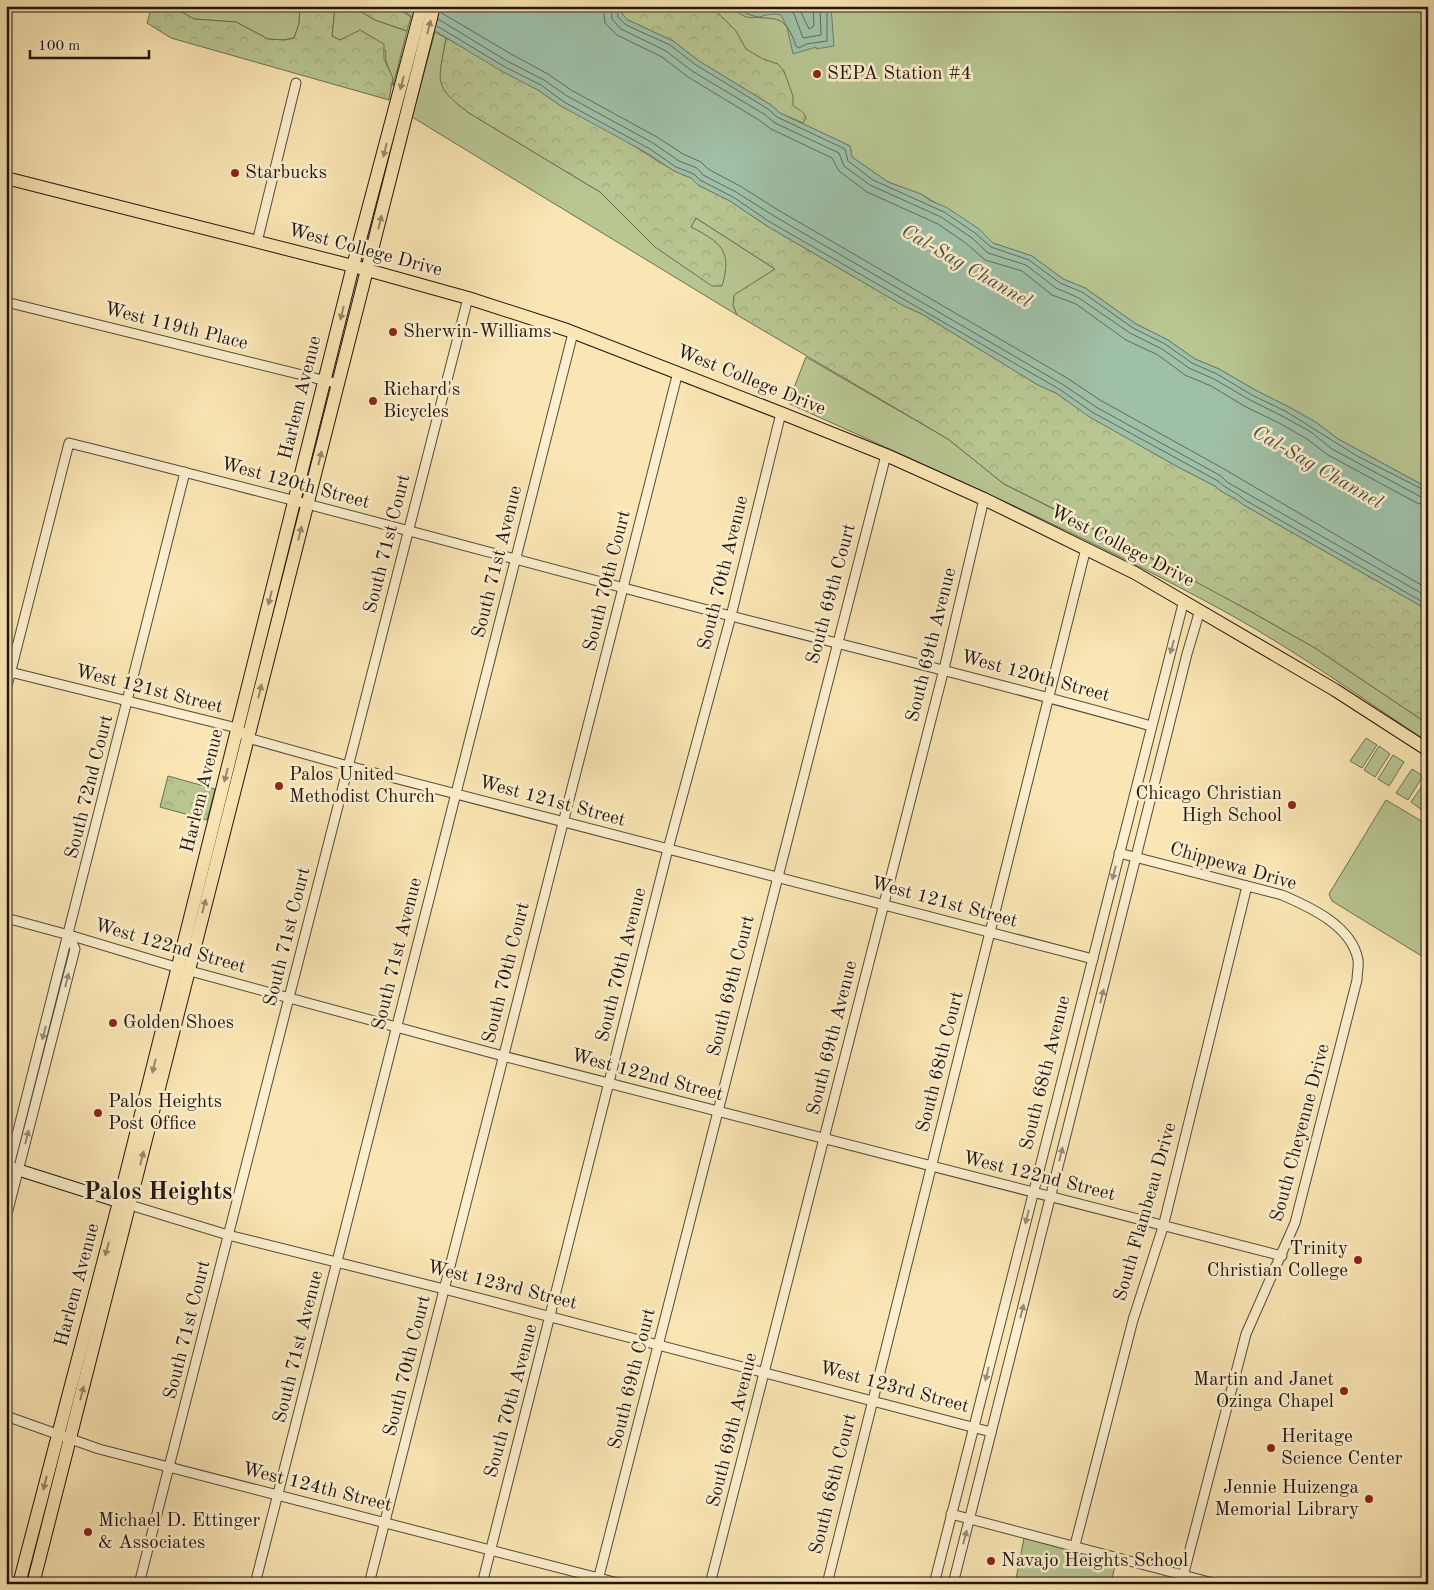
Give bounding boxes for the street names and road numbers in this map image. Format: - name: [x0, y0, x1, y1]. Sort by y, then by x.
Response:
- street label: West College Drive: [286, 221, 444, 281]
- street label: West 119th Place: [102, 300, 250, 354]
- street label: Harlem Avenue: [276, 334, 326, 462]
- street label: West College Drive: [674, 342, 828, 420]
- street label: West 120th Street: [219, 455, 371, 513]
- street label: South 71st Court: [362, 472, 414, 616]
- street label: South 71st Avenue: [470, 484, 526, 640]
- street label: South 70th Avenue: [696, 494, 752, 652]
- street label: West College Drive: [1047, 503, 1197, 591]
- street label: South 70th Court: [581, 508, 635, 654]
- street label: South 69th Court: [804, 522, 860, 666]
- street label: South 69th Avenue: [904, 566, 960, 724]
- street label: West 120th Street: [959, 648, 1111, 706]
- street label: West 121st Street: [73, 663, 225, 717]
- street label: South 72nd Court: [63, 713, 117, 861]
- street label: Harlem Avenue: [178, 727, 228, 855]
- street label: West 121st Street: [477, 773, 627, 831]
- street label: Chippewa Drive: [1167, 840, 1299, 894]
- street label: South 71st Court: [262, 865, 314, 1009]
- street label: West 121st Street: [869, 874, 1019, 932]
- street label: South 71st Avenue: [370, 876, 426, 1032]
- street label: South 70th Avenue: [594, 886, 650, 1044]
- street label: South 70th Court: [480, 900, 534, 1046]
- street label: South 69th Court: [705, 913, 759, 1059]
- street label: West 122nd Street: [92, 916, 248, 978]
- street label: South 69th Avenue: [805, 959, 861, 1117]
- street label: South 68th Court: [914, 989, 968, 1135]
- street label: South 68th Avenue: [1018, 994, 1074, 1152]
- street label: South Cheyenne Drive: [1268, 1042, 1334, 1224]
- street label: West 122nd Street: [569, 1047, 725, 1105]
- street label: South Flambeau Drive: [1111, 1120, 1181, 1304]
- street label: West 122nd Street: [961, 1149, 1117, 1205]
- street label: Harlem Avenue: [52, 1221, 104, 1349]
- street label: South 71st Court: [162, 1258, 214, 1402]
- street label: West 123rd Street: [425, 1258, 579, 1314]
- street label: South 71st Avenue: [271, 1269, 327, 1425]
- street label: South 70th Court: [381, 1293, 435, 1439]
- street label: South 69th Court: [606, 1306, 660, 1452]
- street label: South 70th Avenue: [482, 1322, 542, 1480]
- street label: South 69th Avenue: [705, 1351, 761, 1509]
- street label: West 123rd Street: [817, 1359, 971, 1417]
- street label: South 68th Court: [807, 1411, 861, 1557]
- street label: West 124th Street: [240, 1460, 394, 1516]

